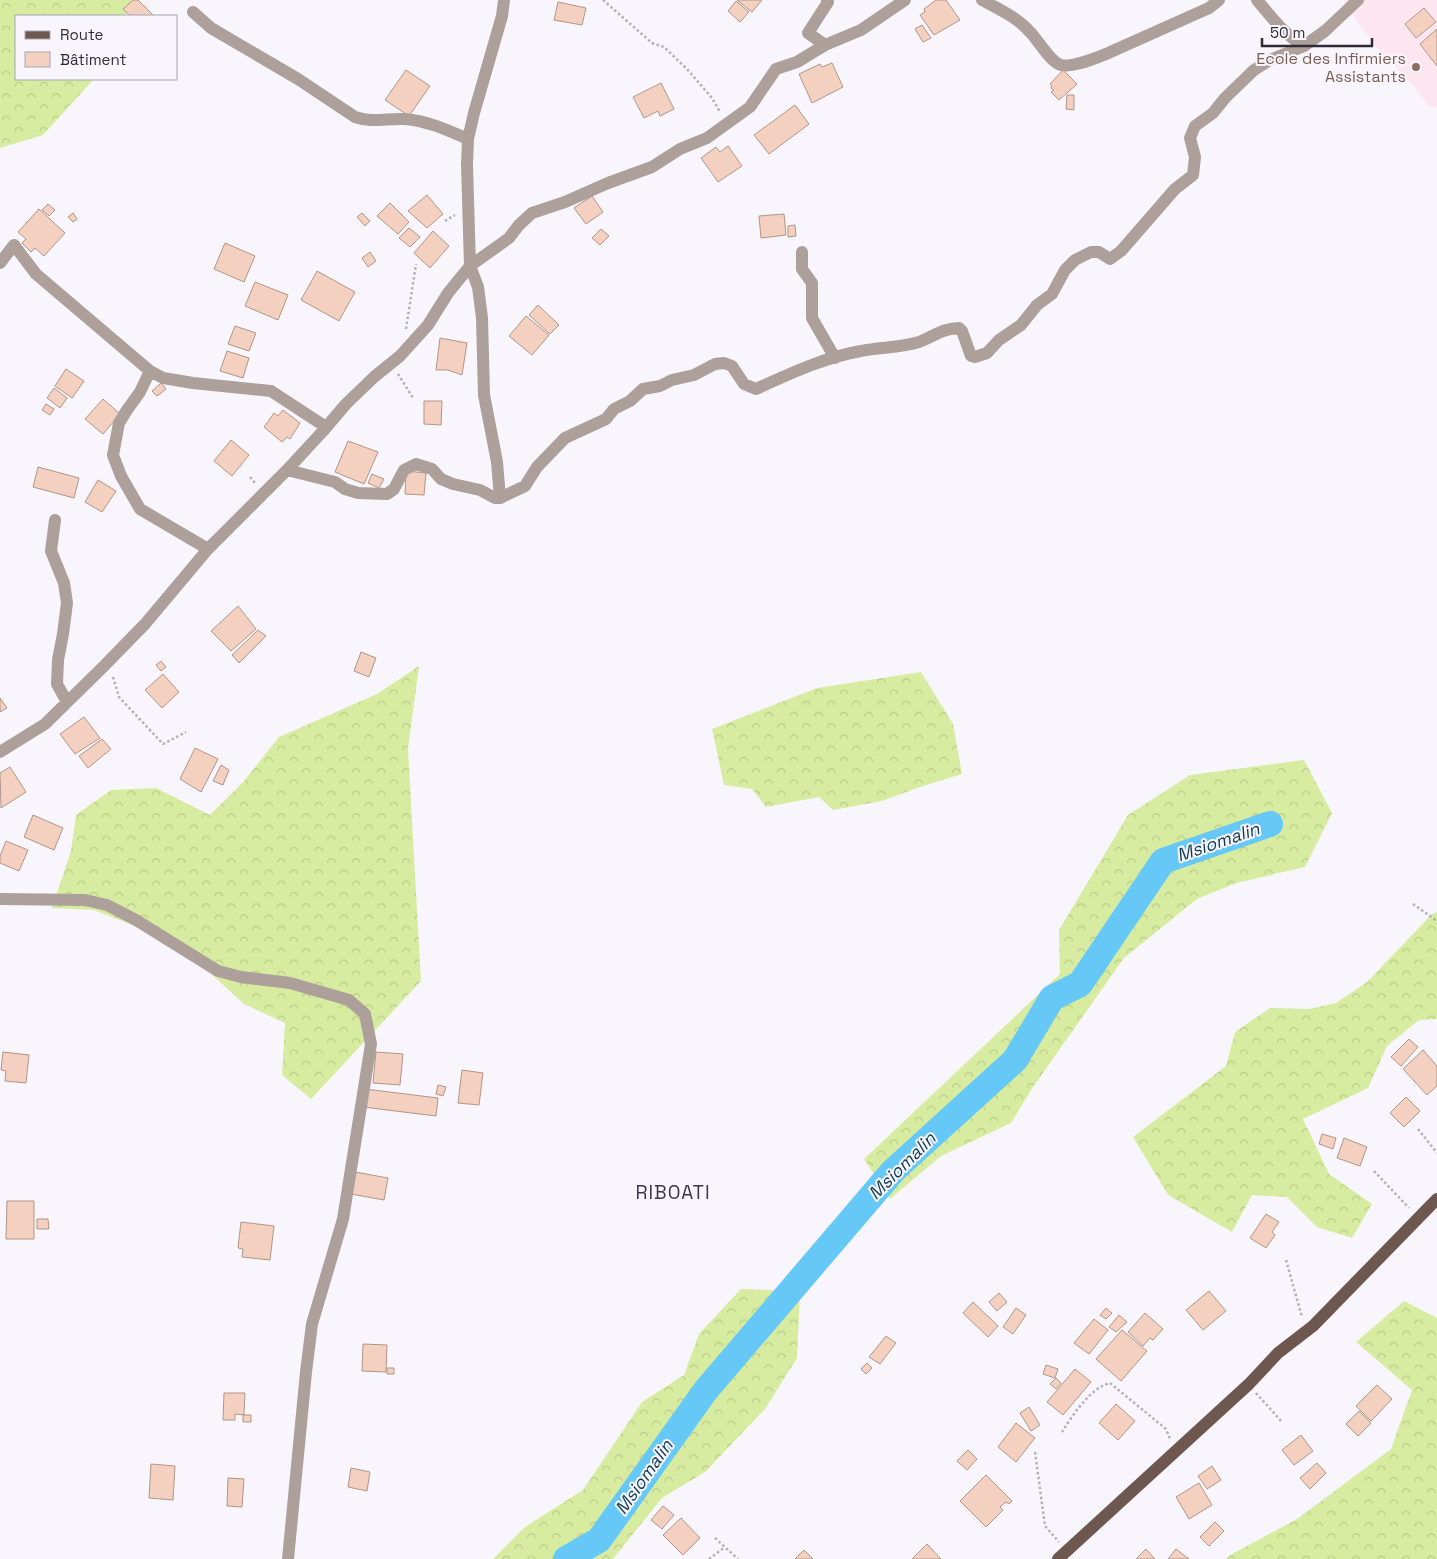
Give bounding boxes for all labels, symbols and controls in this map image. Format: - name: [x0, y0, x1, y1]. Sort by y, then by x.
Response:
- legend: [15, 15, 178, 80]
- scale bar: [1262, 15, 1372, 47]
- text: 50 m: [1270, 23, 1305, 42]
- text: Route: [60, 25, 104, 44]
- place label: Ecole des Infirmiers Assistants: [1256, 48, 1406, 87]
- text: Bâtiment: [60, 50, 126, 69]
- marker: Ecole des Infirmiers Assistants: [1410, 61, 1422, 73]
- water label: Msiomalin: [1173, 816, 1263, 866]
- water label: Msiomalin: [863, 1126, 941, 1204]
- district label: RIBOATI: [635, 1180, 711, 1205]
- water label: Msiomalin: [609, 1434, 678, 1519]

